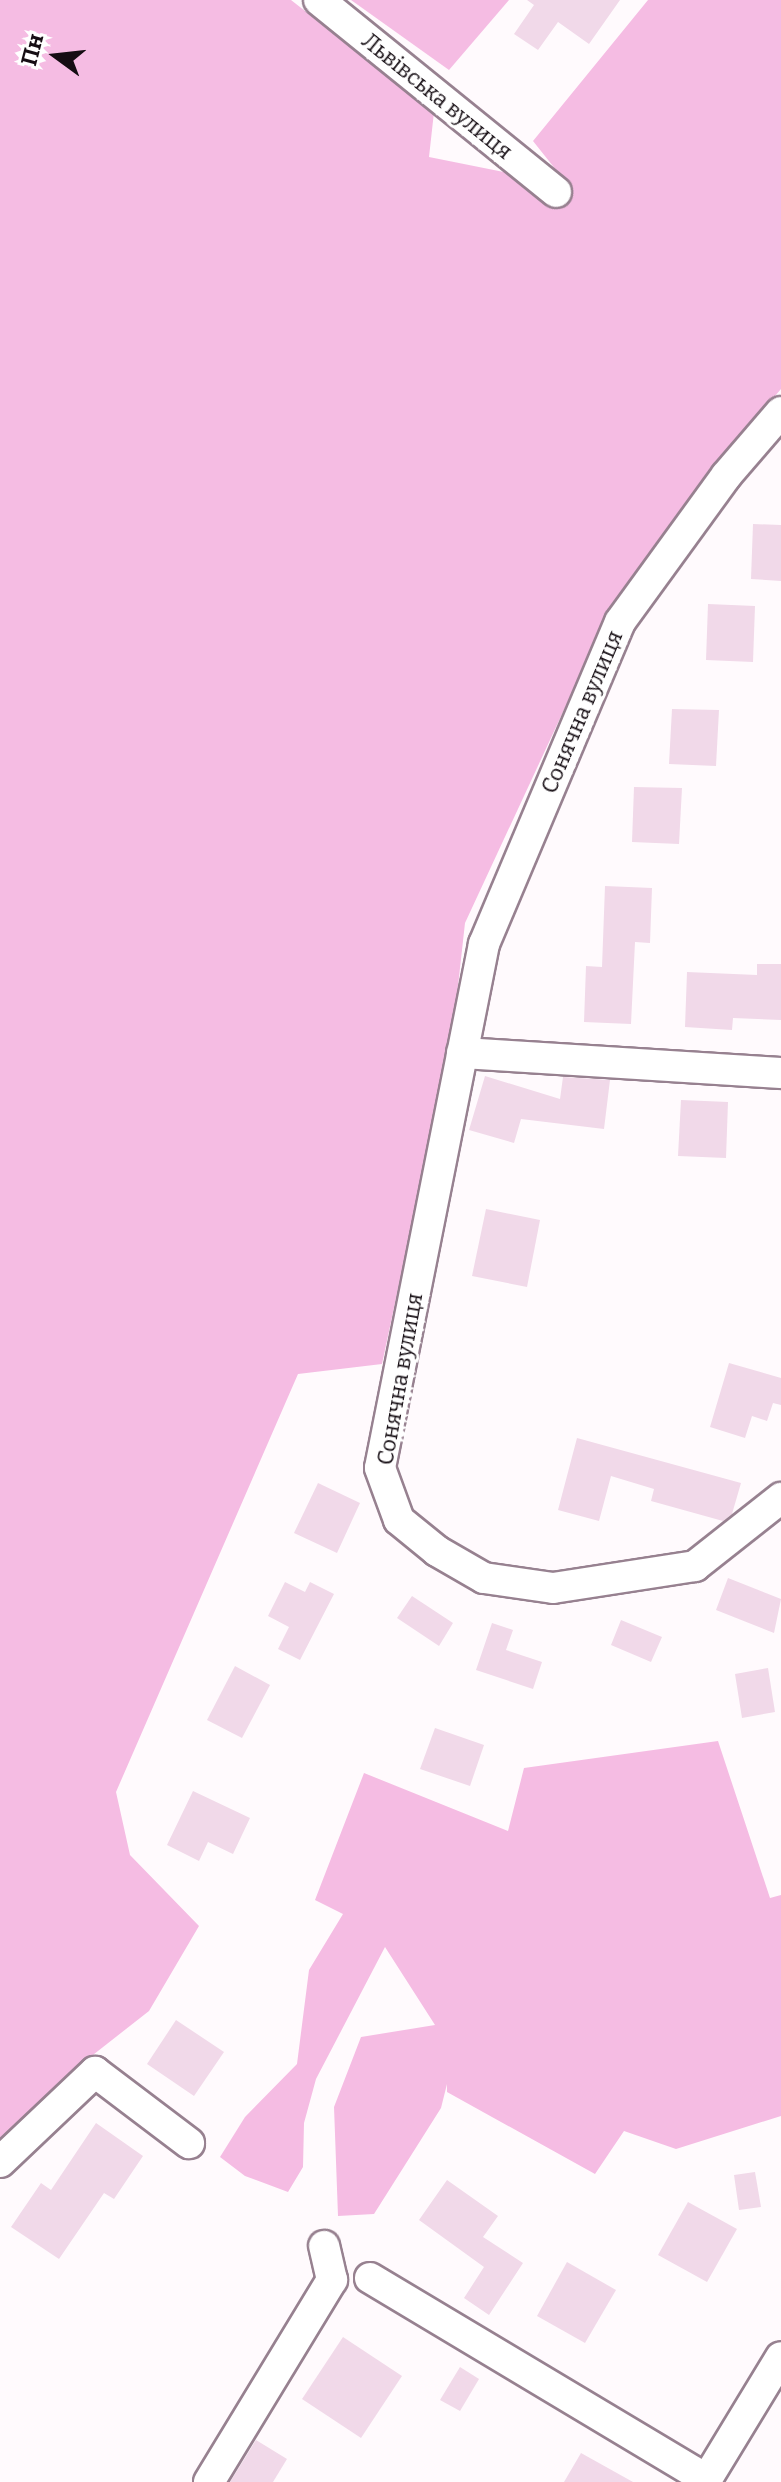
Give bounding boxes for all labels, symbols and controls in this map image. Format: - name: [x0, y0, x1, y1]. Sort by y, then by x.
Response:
- north arrow: [16, 16, 96, 96]
- street label: Львівська вулиця: [357, 27, 517, 165]
- text: Пн: [15, 31, 49, 69]
- street label: Сонячна вулиця: [536, 627, 628, 797]
- street label: Сонячна вулиця: [372, 1291, 428, 1467]

